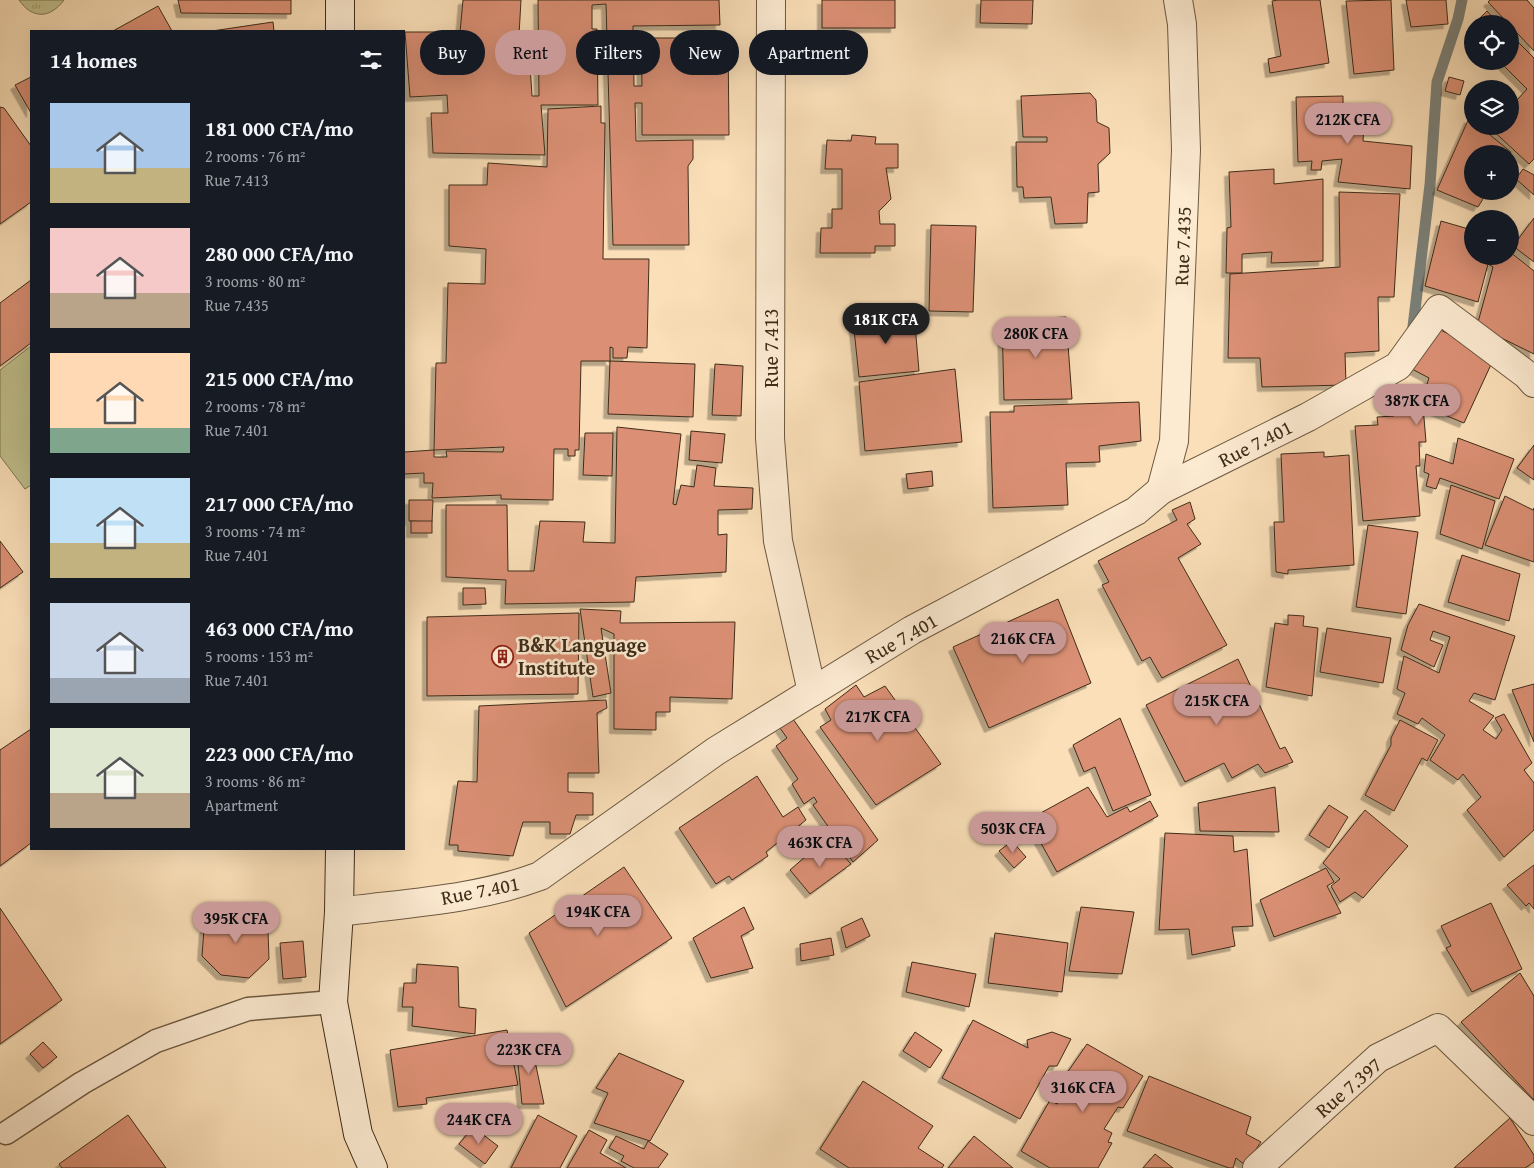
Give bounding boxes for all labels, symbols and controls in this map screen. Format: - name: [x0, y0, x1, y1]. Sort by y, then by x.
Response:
- map controls: [1464, 15, 1519, 265]
- button: locate: [1464, 15, 1519, 70]
- chip: Buy: [420, 30, 485, 75]
- chip: Rent: [495, 30, 566, 75]
- chip: Filters: [576, 30, 660, 75]
- chip: New: [670, 30, 739, 75]
- chip: Apartment: [749, 30, 868, 75]
- text: 14 homes: [50, 45, 137, 76]
- icon: filters: [357, 46, 385, 74]
- button: layers: [1464, 80, 1519, 135]
- pin: 212K CFA: [1296, 102, 1400, 145]
- text: 212K CFA: [1316, 107, 1380, 131]
- text: 181 000 CFA/mo: [205, 113, 353, 144]
- icon: home: [90, 123, 150, 183]
- text: 2 rooms · 76 m²: [205, 144, 305, 168]
- button: +: [1464, 145, 1519, 200]
- text: Rue 7.413: [205, 168, 269, 192]
- street label: Rue 7.435: [1166, 206, 1198, 286]
- button: −: [1464, 210, 1519, 265]
- text: 280 000 CFA/mo: [205, 238, 353, 269]
- icon: home: [90, 248, 150, 308]
- text: 3 rooms · 80 m²: [205, 269, 305, 293]
- text: Rue 7.435: [205, 293, 269, 317]
- pin: 181K CFA: [834, 302, 938, 345]
- text: 181K CFA: [854, 307, 918, 331]
- street label: Rue 7.413: [756, 308, 785, 388]
- pin: 280K CFA: [984, 316, 1088, 359]
- text: 280K CFA: [1004, 321, 1068, 345]
- text: 215 000 CFA/mo: [205, 363, 353, 394]
- icon: home: [90, 373, 150, 433]
- pin: 387K CFA: [1365, 384, 1469, 426]
- text: 387K CFA: [1385, 388, 1449, 412]
- text: 2 rooms · 78 m²: [205, 394, 305, 418]
- street label: Rue 7.401: [1213, 412, 1297, 474]
- text: Rue 7.401: [205, 418, 269, 442]
- text: 217 000 CFA/mo: [205, 488, 353, 519]
- icon: home: [90, 498, 150, 558]
- text: 3 rooms · 74 m²: [205, 519, 305, 543]
- text: Rue 7.401: [205, 543, 269, 567]
- street label: Rue 7.401: [859, 606, 943, 670]
- text: 463 000 CFA/mo: [205, 613, 353, 644]
- pin: 216K CFA: [971, 622, 1075, 664]
- icon: home: [90, 623, 150, 683]
- text: 216K CFA: [991, 626, 1055, 650]
- place label: B&K Language Institute: [518, 630, 647, 682]
- text: 5 rooms · 153 m²: [205, 644, 313, 668]
- building icon: B&K Language Institute: [490, 644, 514, 668]
- text: Rue 7.401: [205, 668, 269, 692]
- pin: 215K CFA: [1165, 684, 1269, 726]
- text: 215K CFA: [1185, 688, 1249, 712]
- pin: 217K CFA: [826, 700, 930, 742]
- text: 217K CFA: [846, 704, 910, 728]
- text: 223 000 CFA/mo: [205, 738, 353, 769]
- icon: home: [90, 748, 150, 808]
- text: 3 rooms · 86 m²: [205, 769, 305, 793]
- text: Apartment: [205, 793, 278, 817]
- pin: 503K CFA: [961, 812, 1065, 854]
- text: 503K CFA: [981, 816, 1045, 840]
- pin: 463K CFA: [768, 826, 872, 868]
- text: 463K CFA: [788, 830, 852, 854]
- street label: Rue 7.401: [438, 868, 522, 912]
- pin: 194K CFA: [546, 894, 650, 937]
- text: 194K CFA: [566, 899, 630, 923]
- pin: 395K CFA: [184, 902, 288, 944]
- text: 395K CFA: [204, 906, 268, 930]
- pin: 223K CFA: [477, 1032, 581, 1075]
- text: 223K CFA: [497, 1037, 561, 1061]
- street label: Rue 7.397: [1308, 1050, 1388, 1124]
- pin: 316K CFA: [1031, 1070, 1135, 1113]
- text: 316K CFA: [1051, 1075, 1115, 1099]
- pin: 244K CFA: [427, 1102, 531, 1145]
- text: 244K CFA: [447, 1107, 511, 1131]

